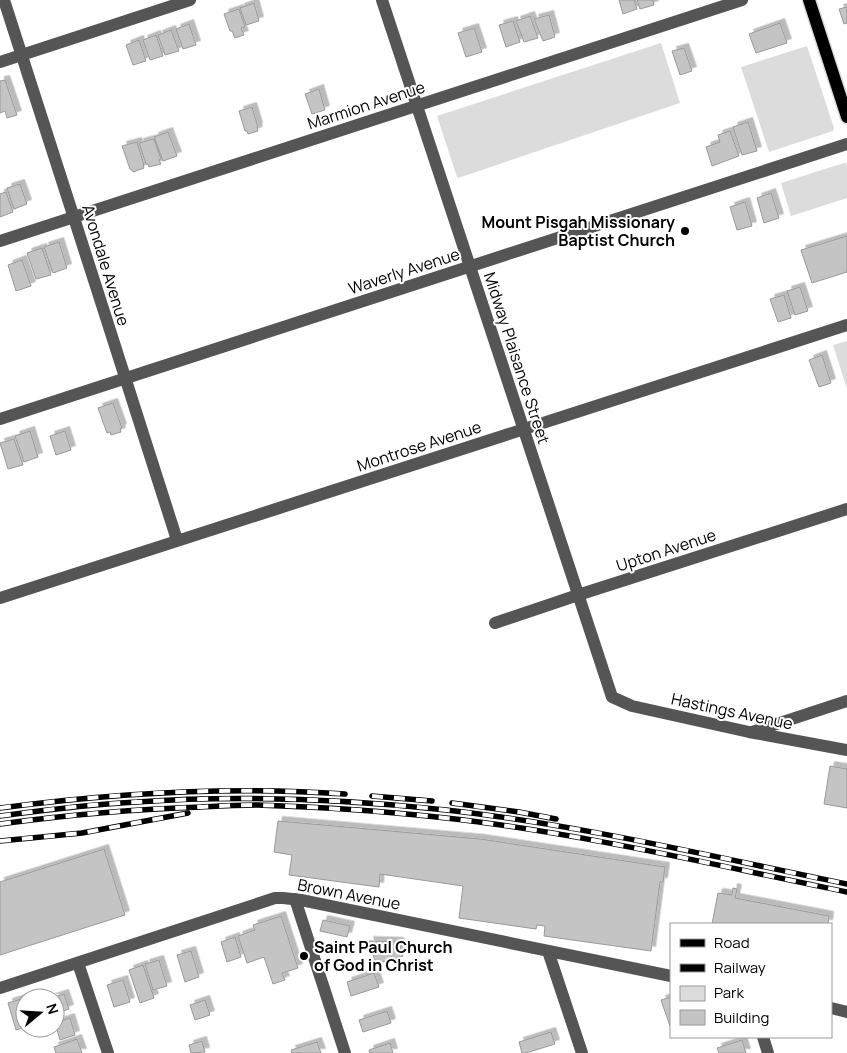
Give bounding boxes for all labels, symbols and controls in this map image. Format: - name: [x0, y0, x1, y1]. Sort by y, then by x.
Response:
- street label: Marmion Avenue: [304, 76, 428, 134]
- street label: Avondale Avenue: [77, 202, 135, 328]
- place label: Mount Pisgah Missionary Baptist Church: [481, 211, 675, 251]
- marker: Mount Pisgah Missionary Baptist Church: [679, 225, 691, 237]
- street label: Waverly Avenue: [345, 243, 463, 299]
- street label: Midway Plaisance Street: [479, 269, 555, 447]
- street label: Montrose Avenue: [354, 416, 484, 476]
- street label: Upton Avenue: [613, 524, 719, 576]
- street label: Hastings Avenue: [669, 687, 795, 735]
- street label: Brown Avenue: [296, 873, 402, 915]
- legend: [670, 923, 832, 1038]
- text: Road: [714, 932, 750, 953]
- place label: Saint Paul Church of God in Christ: [314, 936, 453, 976]
- marker: Saint Paul Church of God in Christ: [298, 950, 310, 962]
- text: Railway: [714, 957, 766, 978]
- text: Park: [714, 982, 744, 1003]
- north arrow: [15, 988, 65, 1038]
- text: N: [42, 1001, 63, 1017]
- text: Building: [714, 1007, 769, 1028]

